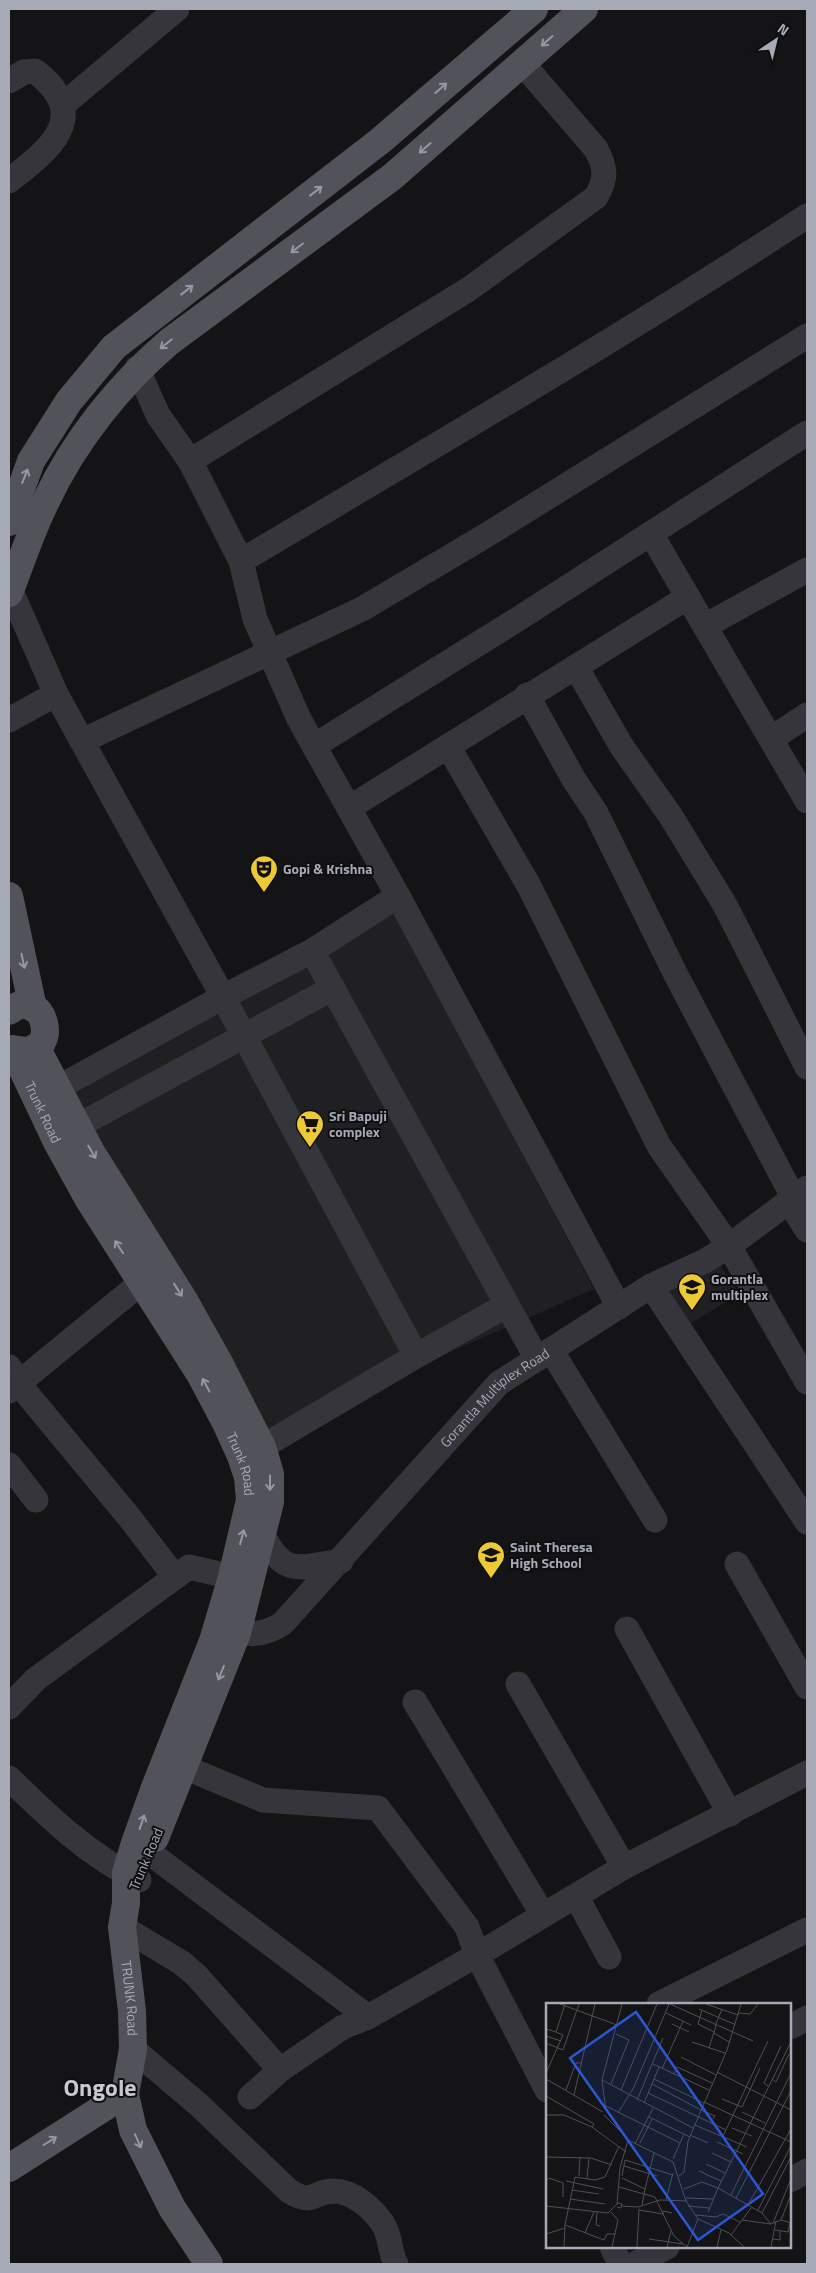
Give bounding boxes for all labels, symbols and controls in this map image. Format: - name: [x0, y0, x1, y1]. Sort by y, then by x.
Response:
- north arrow: [751, 15, 801, 65]
- text: N: [774, 18, 794, 40]
- one-way arrow: [541, 35, 554, 47]
- one-way arrow: [435, 82, 448, 94]
- one-way arrow: [418, 142, 431, 154]
- one-way arrow: [309, 185, 322, 196]
- one-way arrow: [290, 243, 304, 253]
- one-way arrow: [180, 284, 193, 295]
- one-way arrow: [160, 339, 173, 350]
- one-way arrow: [21, 469, 30, 484]
- theatre icon: Gopi & Krishna: [249, 854, 279, 893]
- place label: Gopi & Krishna: [283, 858, 372, 879]
- one-way arrow: [19, 952, 28, 968]
- street label: Trunk Road: [20, 1078, 67, 1146]
- place label: Sri Bapuji complex: [329, 1105, 387, 1142]
- supermarket icon: Sri Bapuji complex: [295, 1109, 325, 1148]
- one-way arrow: [87, 1145, 97, 1159]
- one-way arrow: [114, 1241, 124, 1255]
- place label: Gorantla multiplex: [711, 1268, 769, 1305]
- school or university icon: Gorantla multiplex: [677, 1272, 707, 1311]
- one-way arrow: [173, 1283, 183, 1297]
- street label: Gorantla Multiplex Road: [435, 1343, 553, 1452]
- one-way arrow: [200, 1378, 210, 1393]
- street label: Trunk Road: [221, 1428, 261, 1496]
- one-way arrow: [265, 1474, 275, 1491]
- one-way arrow: [238, 1530, 248, 1546]
- place label: Saint Theresa High School: [510, 1536, 593, 1573]
- school or university icon: Saint Theresa High School: [476, 1540, 506, 1579]
- one-way arrow: [216, 1665, 225, 1680]
- one-way arrow: [138, 1815, 148, 1831]
- street label: Trunk Road: [123, 1824, 168, 1893]
- street label: TRUNK Road: [116, 1959, 144, 2036]
- inset map: [546, 2003, 791, 2248]
- district label: Ongole: [63, 2069, 137, 2105]
- one-way arrow: [133, 2133, 143, 2148]
- one-way arrow: [42, 2136, 56, 2146]

